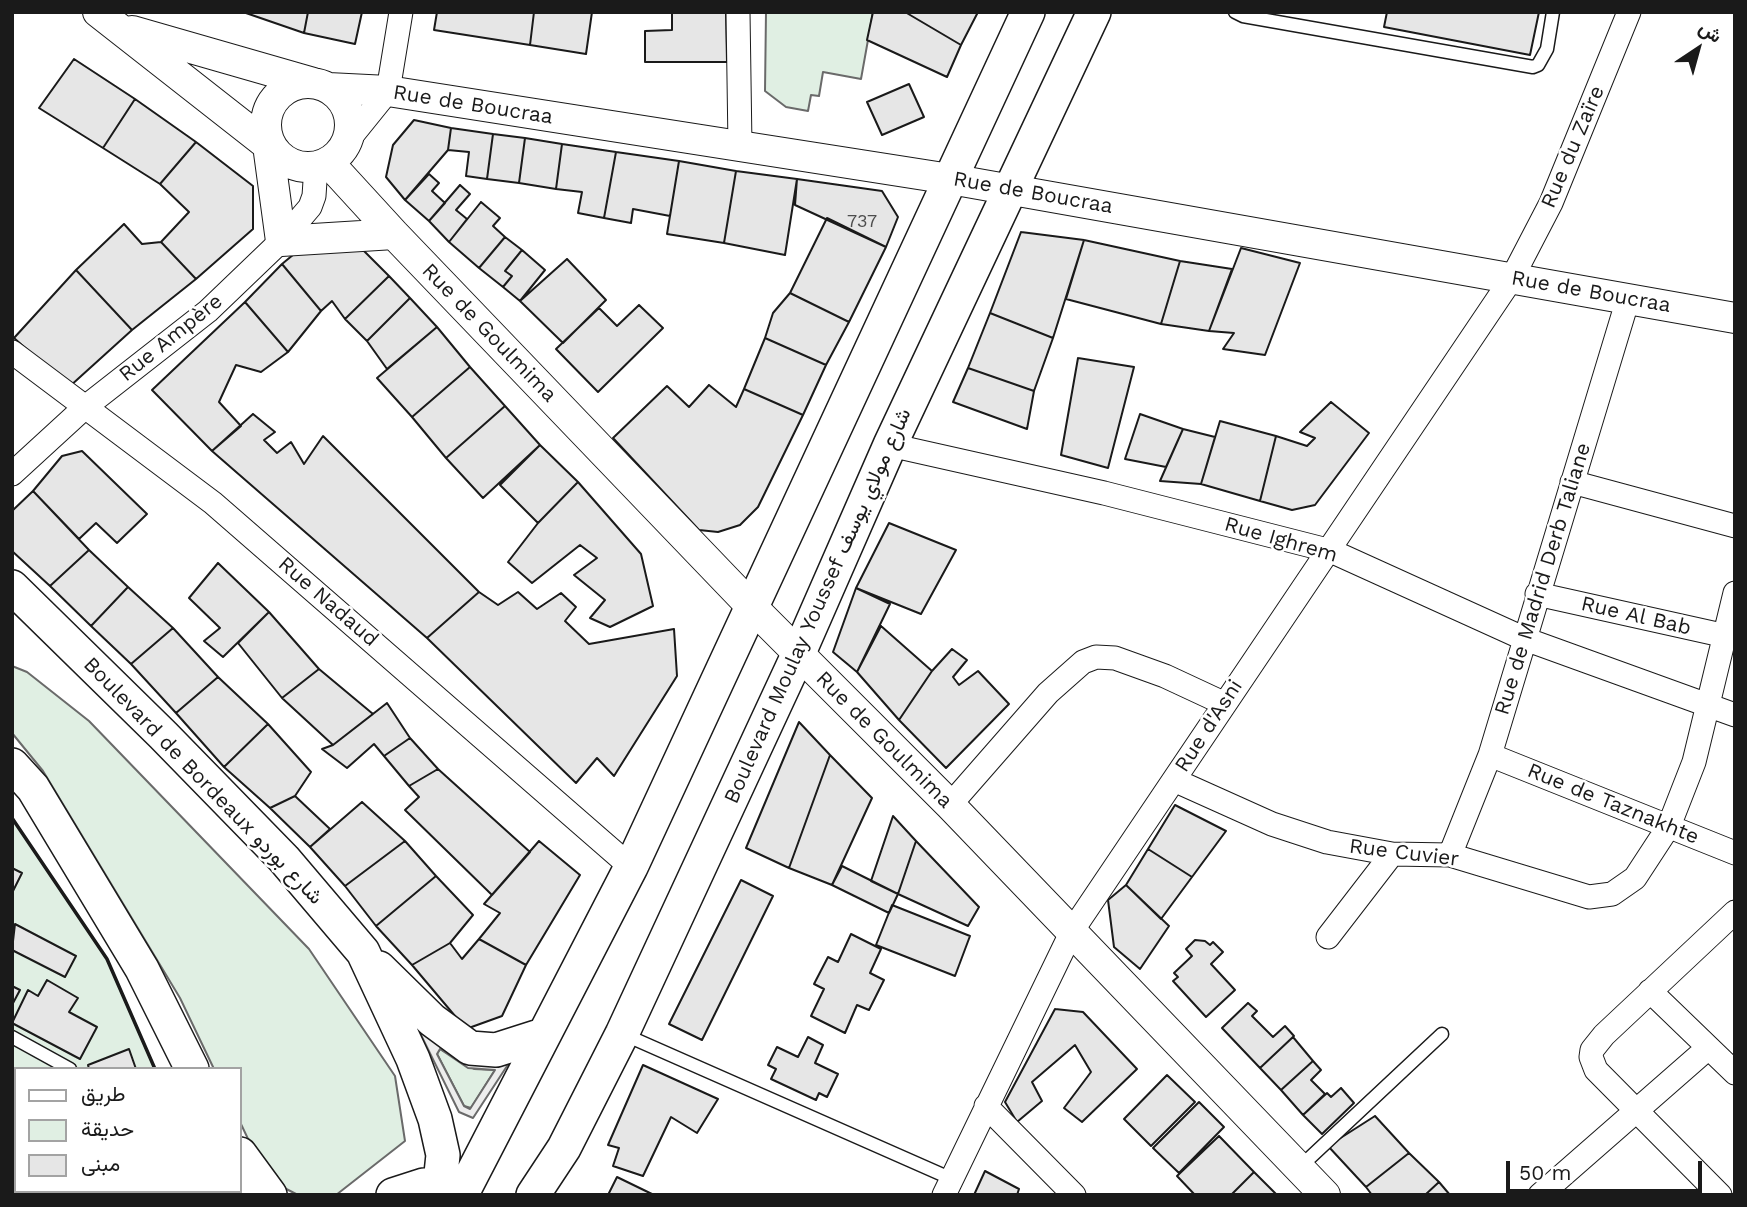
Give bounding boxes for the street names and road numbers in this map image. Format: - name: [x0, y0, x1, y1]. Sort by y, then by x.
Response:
- street label: Rue de Boucraa: [391, 80, 555, 130]
- street label: Rue du Zaïre: [1536, 82, 1610, 212]
- street label: Rue de Boucraa: [951, 167, 1115, 219]
- street label: Rue de Goulmima: [416, 258, 562, 408]
- street label: Rue de Boucraa: [1509, 266, 1673, 318]
- street label: Rue Ampère: [114, 289, 228, 387]
- street label: Boulevard Moulay Youssef شارع مولاي يوسف: [719, 404, 917, 808]
- street label: Rue de Madrid Derb Taliane: [1490, 440, 1596, 718]
- street label: Rue Ighrem: [1222, 512, 1340, 568]
- street label: Rue Nadaud: [273, 552, 383, 652]
- street label: Rue Al Bab: [1579, 591, 1693, 641]
- street label: Boulevard de Bordeaux شارع بوردو: [78, 652, 328, 910]
- street label: Rue de Goulmima: [810, 666, 958, 814]
- street label: Rue d'Asni: [1170, 675, 1248, 777]
- street label: Rue de Taznakhte: [1524, 758, 1702, 850]
- street label: Rue Cuvier: [1348, 834, 1460, 872]

